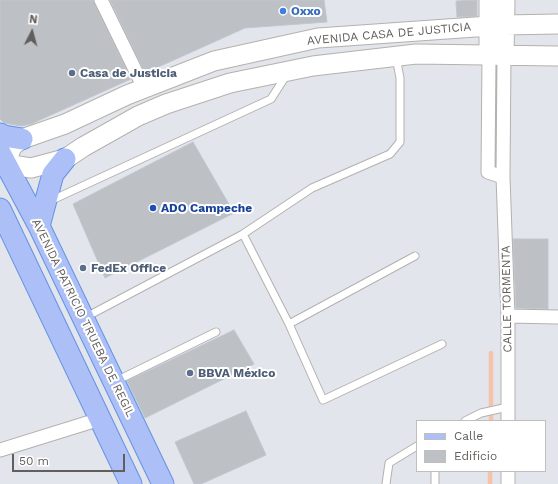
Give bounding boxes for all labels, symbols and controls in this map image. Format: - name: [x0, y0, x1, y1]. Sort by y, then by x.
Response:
- place label: Oxxo: [291, 4, 321, 18]
- marker: Oxxo: [278, 6, 288, 16]
- north arrow: [12, 12, 52, 52]
- text: N: [29, 13, 38, 26]
- street label: AVENIDA CASA DE JUSTICIA: [306, 20, 472, 48]
- place label: Casa de Justicia: [80, 66, 177, 80]
- marker: Casa de Justicia: [67, 68, 77, 78]
- place label: ADO Campeche: [161, 201, 252, 215]
- marker: ADO Campeche: [148, 203, 158, 213]
- street label: AVENIDA PATRICIO TRUEBA DE REGIL: [29, 216, 137, 420]
- street label: CALLE TORMENTA: [499, 245, 515, 353]
- place label: FedEx Office: [91, 261, 166, 275]
- marker: FedEx Office: [78, 263, 88, 273]
- place label: BBVA México: [198, 366, 275, 380]
- marker: BBVA México: [185, 368, 195, 378]
- legend: [416, 420, 546, 472]
- text: Calle: [454, 429, 483, 443]
- scale bar: [14, 446, 127, 472]
- text: Edificio: [454, 449, 497, 463]
- text: 50 m: [19, 454, 49, 468]

